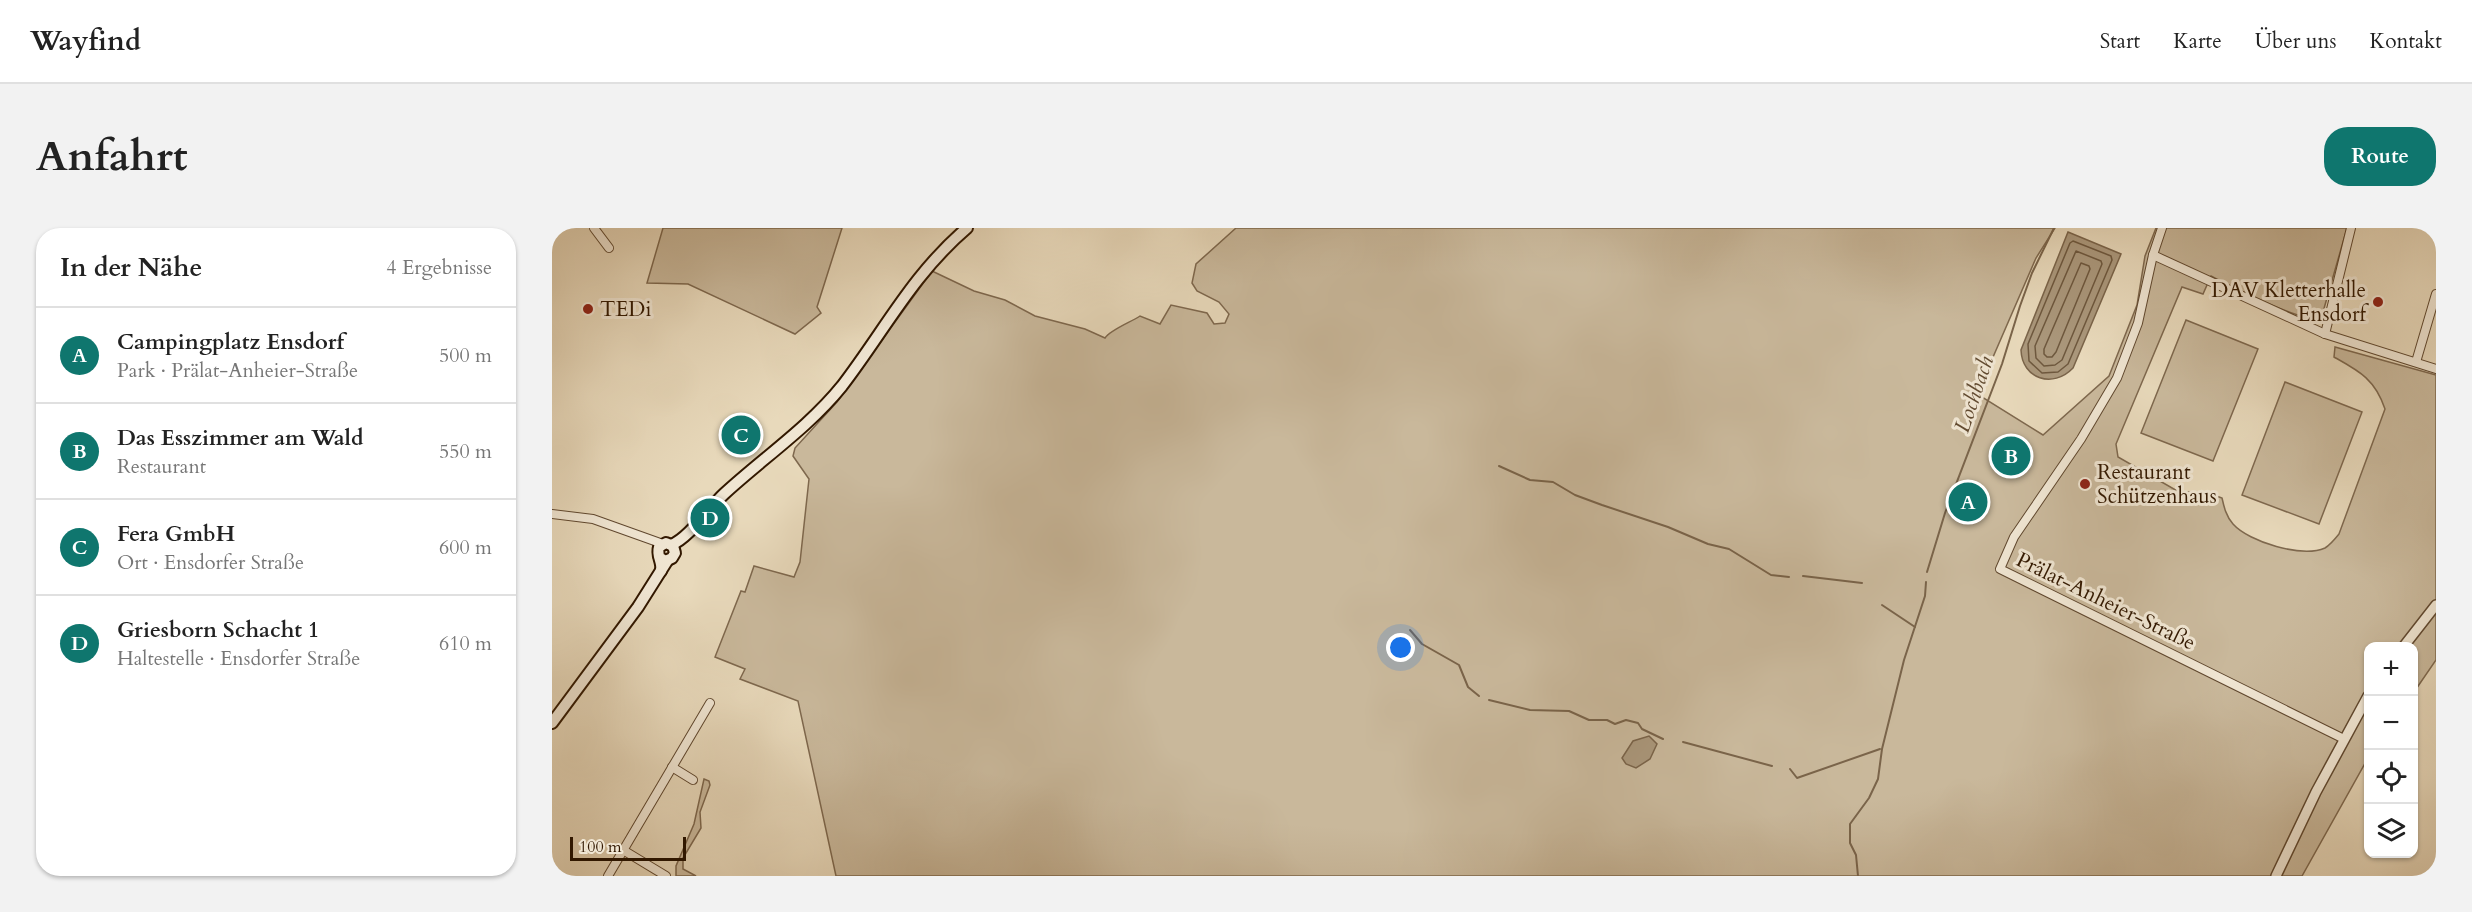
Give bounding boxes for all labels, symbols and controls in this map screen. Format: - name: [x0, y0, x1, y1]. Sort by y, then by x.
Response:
- text: Wayfind: [30, 22, 141, 60]
- text: Start: [2100, 27, 2140, 56]
- text: Karte: [2173, 27, 2222, 56]
- text: Über uns: [2255, 27, 2337, 56]
- text: Kontakt: [2370, 27, 2442, 56]
- button: Route: [2324, 127, 2436, 186]
- text: Anfahrt: [36, 128, 188, 185]
- text: In der Nähe: [60, 250, 202, 285]
- text: 4 Ergebnisse: [386, 254, 492, 281]
- place label: DAV Kletterhalle Ensdorf: [2211, 276, 2370, 329]
- place label: TEDi: [600, 295, 651, 324]
- marker: DAV Kletterhalle Ensdorf: [2371, 295, 2385, 309]
- marker: TEDi: [581, 302, 595, 316]
- text: Campingplatz Ensdorf: [117, 327, 344, 357]
- text: A: [72, 342, 87, 369]
- text: 500 m: [439, 342, 492, 369]
- water label: Lochbach: [1947, 352, 2001, 437]
- text: Park · Prälat-Anheier-Straße: [117, 357, 358, 384]
- pin: C: [722, 412, 760, 458]
- text: Das Esszimmer am Wald: [117, 423, 364, 453]
- pin: B: [1992, 434, 2030, 478]
- text: B: [72, 438, 87, 465]
- text: 550 m: [439, 438, 492, 465]
- text: Restaurant: [117, 453, 206, 480]
- place label: Restaurant Schützenhaus: [2097, 458, 2217, 511]
- marker: Restaurant Schützenhaus: [2078, 477, 2092, 491]
- pin: A: [1948, 480, 1988, 524]
- pin: D: [690, 496, 730, 540]
- text: Fera GmbH: [117, 519, 235, 549]
- text: C: [72, 534, 87, 561]
- text: 600 m: [439, 534, 492, 561]
- street label: Prälat-Anheier-Straße: [2011, 545, 2200, 657]
- text: Ort · Ensdorfer Straße: [117, 549, 304, 576]
- text: Griesborn Schacht 1: [117, 615, 319, 645]
- text: D: [71, 630, 88, 657]
- text: 610 m: [439, 630, 492, 657]
- your location: [1386, 633, 1415, 662]
- map controls: [2364, 642, 2418, 858]
- button: +: [2364, 642, 2418, 696]
- text: Haltestelle · Ensdorfer Straße: [117, 645, 360, 672]
- button: −: [2364, 696, 2418, 750]
- button: locate: [2364, 750, 2418, 804]
- button: layers: [2364, 804, 2418, 858]
- scale bar: [570, 834, 686, 862]
- text: 100 m: [579, 836, 621, 858]

